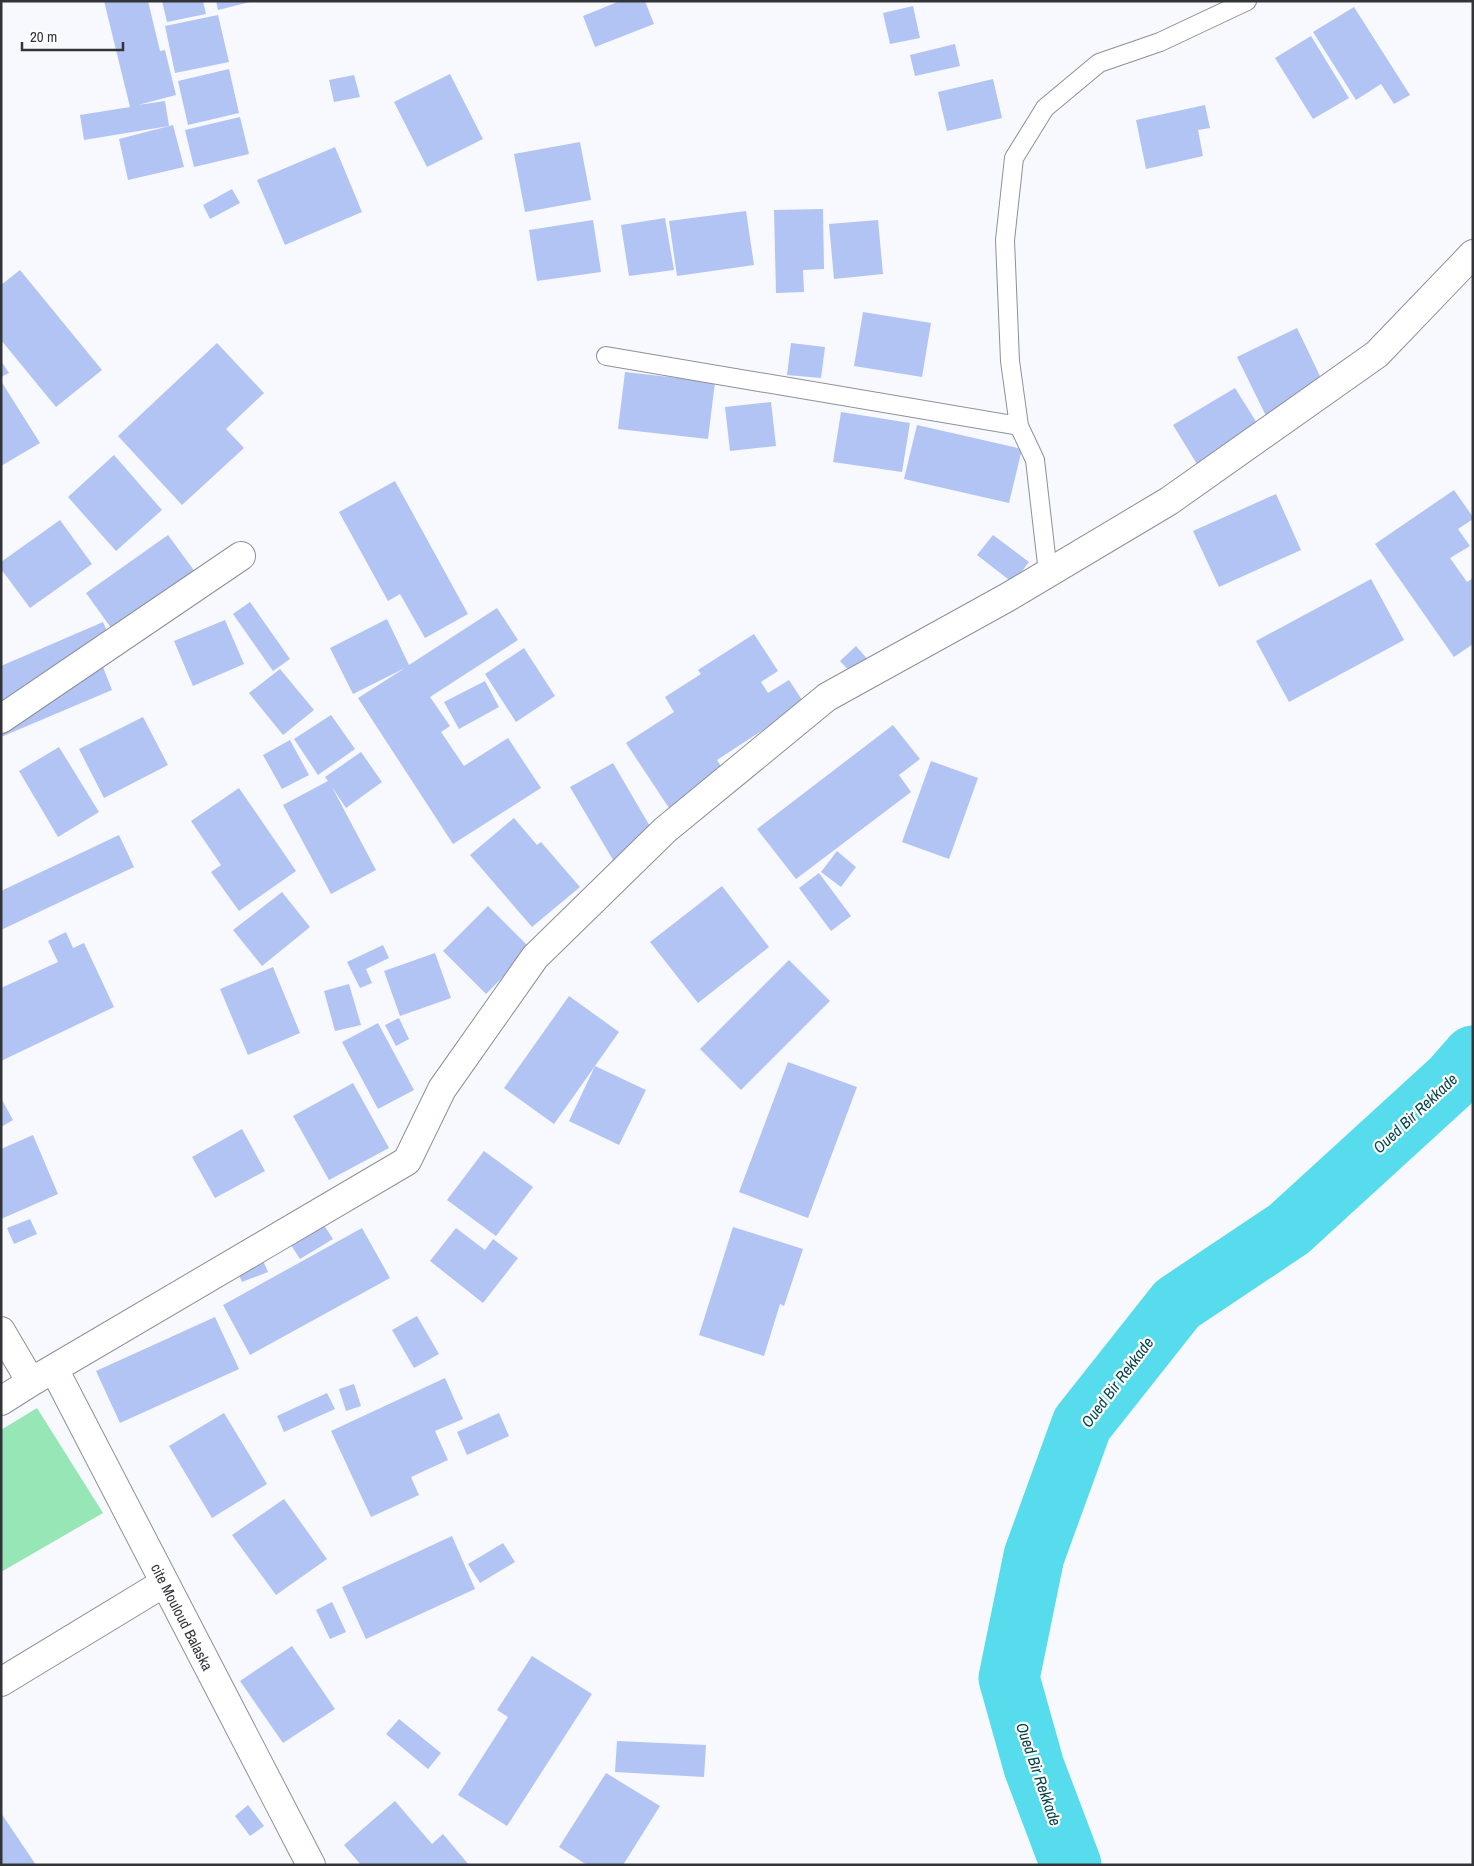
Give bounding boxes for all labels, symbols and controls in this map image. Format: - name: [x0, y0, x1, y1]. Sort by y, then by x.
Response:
- scale bar: [22, 20, 124, 52]
- text: 20 m: [30, 26, 57, 47]
- water label: Oued Bir Rekkade: [1368, 1068, 1462, 1158]
- water label: Oued Bir Rekkade: [1076, 1332, 1158, 1432]
- street label: cite Mouloud Balaska: [146, 1560, 218, 1674]
- water label: Oued Bir Rekkade: [1011, 1719, 1067, 1829]

